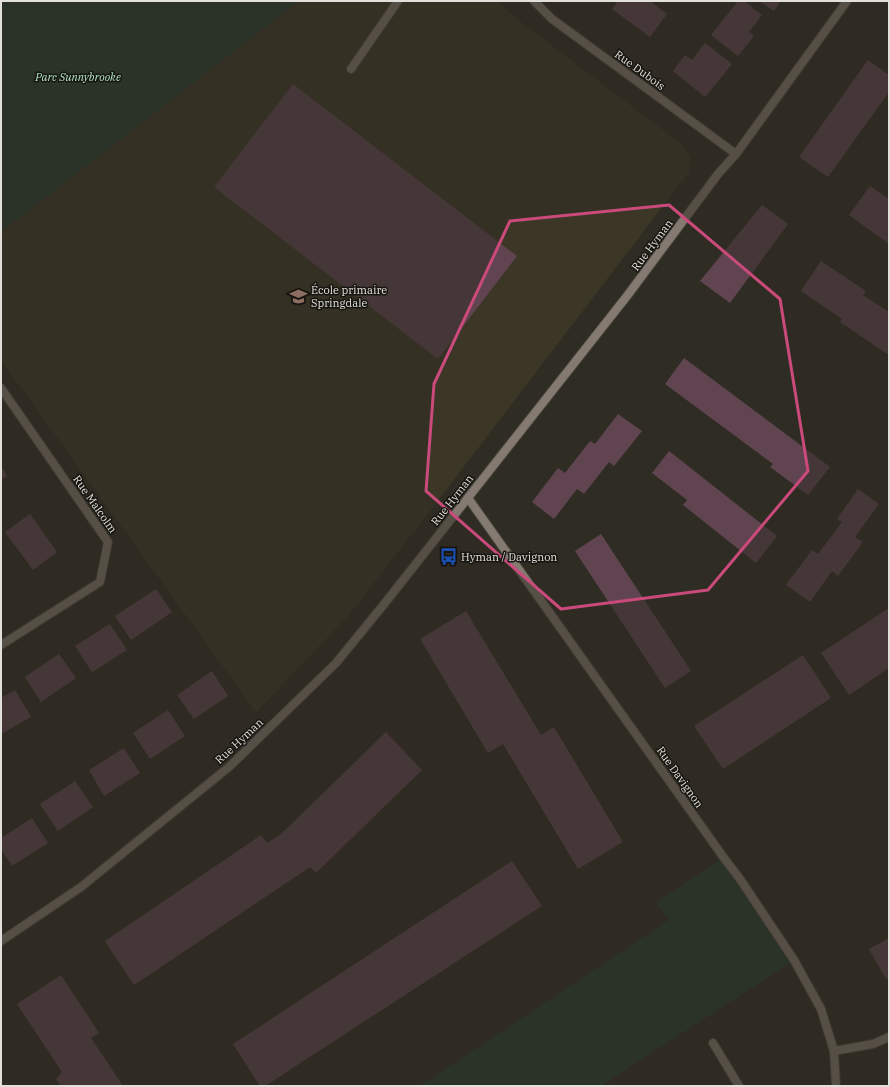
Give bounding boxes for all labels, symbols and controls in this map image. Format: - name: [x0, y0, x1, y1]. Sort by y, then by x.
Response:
- street label: Rue Dubois: [612, 47, 668, 93]
- park label: Parc Sunnybrooke: [34, 70, 121, 84]
- street label: Rue Hyman: [628, 217, 676, 273]
- place label: École primaire Springdale: [311, 283, 387, 310]
- school or university icon: École primaire Springdale: [288, 286, 308, 306]
- street label: Rue Hyman: [428, 472, 476, 528]
- street label: Rue Malcolm: [70, 473, 120, 536]
- bus stop icon: Hyman / Davignon: [438, 547, 458, 567]
- place label: Hyman / Davignon: [461, 550, 557, 564]
- street label: Rue Hyman: [212, 715, 266, 767]
- street label: Rue Davignon: [654, 744, 706, 810]

